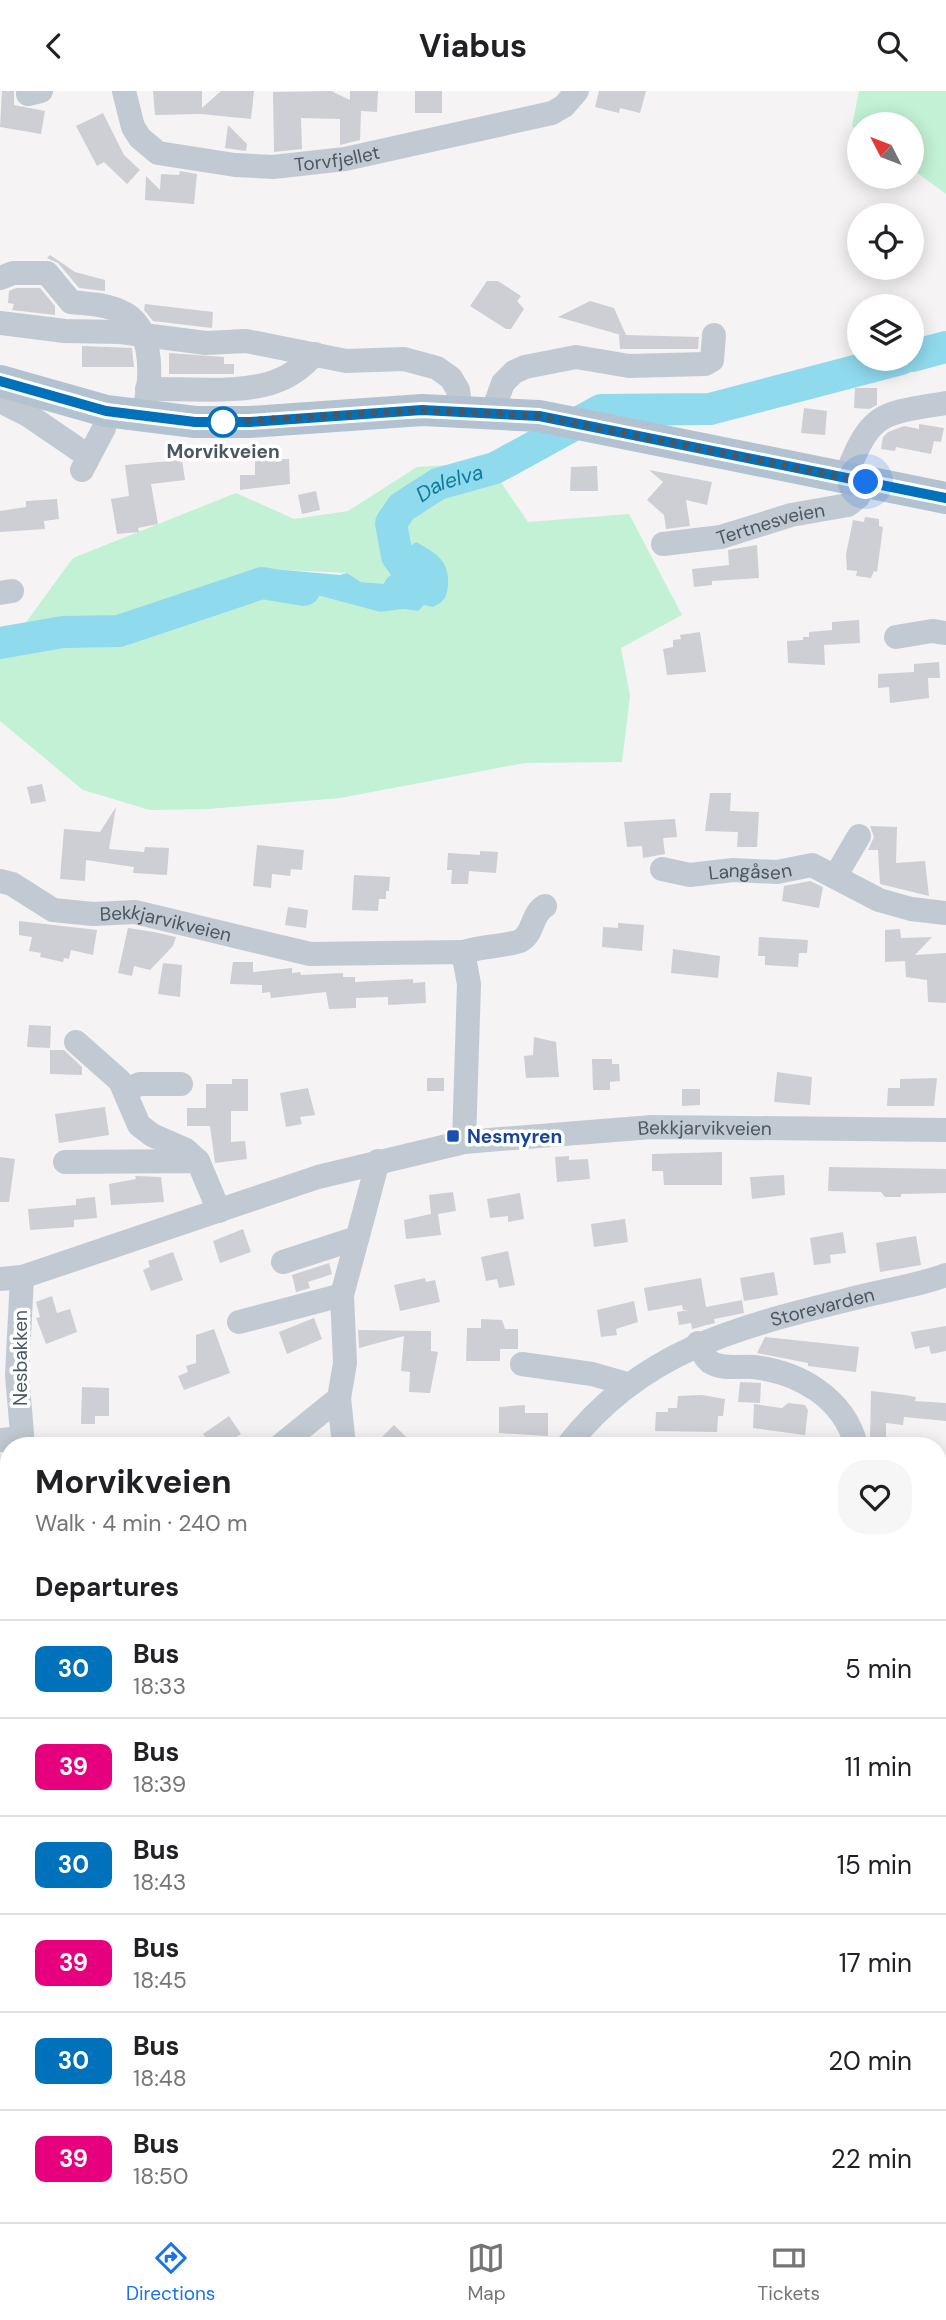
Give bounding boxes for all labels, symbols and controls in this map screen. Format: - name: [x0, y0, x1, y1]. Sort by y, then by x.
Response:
- text: Viabus: [419, 25, 527, 67]
- icon: back: [35, 27, 73, 65]
- icon: search: [873, 27, 911, 65]
- north arrow: [847, 112, 924, 189]
- map controls: [847, 112, 924, 371]
- street label: Torvfjellet: [293, 140, 382, 178]
- button: locate: [847, 203, 924, 280]
- button: layers: [847, 294, 924, 371]
- marker: Morvikveien: [208, 407, 238, 437]
- place label: Morvikveien: [166, 439, 280, 464]
- water label: Dalelva: [410, 458, 487, 509]
- your location: [848, 464, 883, 499]
- street label: Tertnesveien: [713, 497, 827, 551]
- street label: Langåsen: [707, 857, 794, 886]
- street label: Bekkjarvikveien: [99, 900, 234, 948]
- street label: Bekkjarvikveien: [637, 1115, 772, 1141]
- place label: Nesmyren: [467, 1124, 562, 1149]
- marker: Nesmyren: [445, 1128, 461, 1144]
- street label: Storevarden: [767, 1282, 877, 1332]
- street label: Nesbakken: [8, 1310, 33, 1406]
- text: Morvikveien: [35, 1460, 232, 1503]
- button: heart: [838, 1460, 912, 1534]
- text: Walk · 4 min · 240 m: [35, 1508, 247, 1538]
- text: Departures: [35, 1570, 179, 1604]
- text: Bus: [133, 1637, 179, 1671]
- text: 5 min: [845, 1652, 912, 1686]
- text: 30: [58, 1653, 89, 1684]
- text: 18:33: [133, 1671, 186, 1701]
- text: Bus: [133, 1735, 179, 1769]
- text: 11 min: [845, 1750, 912, 1784]
- text: 39: [59, 1751, 88, 1782]
- text: 18:39: [133, 1769, 186, 1799]
- text: Bus: [133, 1833, 179, 1867]
- text: 15 min: [837, 1848, 912, 1882]
- text: 30: [58, 1849, 89, 1880]
- text: 18:43: [133, 1867, 186, 1897]
- text: Bus: [133, 1931, 179, 1965]
- text: 17 min: [839, 1946, 912, 1980]
- text: 39: [59, 1947, 88, 1978]
- text: 18:45: [133, 1965, 187, 1995]
- text: Bus: [133, 2029, 179, 2063]
- text: 20 min: [828, 2044, 912, 2078]
- text: 30: [58, 2045, 89, 2076]
- text: 18:48: [133, 2063, 187, 2093]
- text: Bus: [133, 2127, 179, 2161]
- text: 22 min: [831, 2142, 912, 2176]
- text: 39: [59, 2143, 88, 2174]
- text: 18:50: [133, 2161, 189, 2191]
- tab: Directions: [126, 2239, 215, 2306]
- tab: Map: [467, 2239, 506, 2306]
- tab: Tickets: [758, 2239, 820, 2306]

